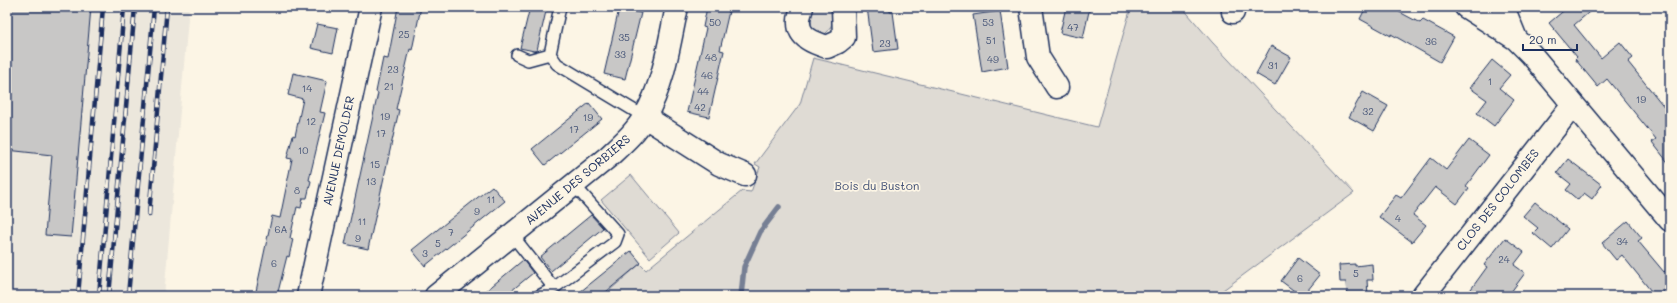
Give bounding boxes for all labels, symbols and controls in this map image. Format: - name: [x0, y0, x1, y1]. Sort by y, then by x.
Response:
- house number: 50: [709, 15, 721, 29]
- house number: 53: [982, 15, 994, 29]
- house number: 47: [1067, 20, 1079, 34]
- scale bar: [1523, 26, 1577, 52]
- house number: 25: [398, 27, 410, 41]
- house number: 35: [618, 30, 630, 44]
- text: 20 m: [1529, 31, 1557, 47]
- house number: 51: [986, 33, 996, 47]
- house number: 36: [1425, 34, 1437, 48]
- house number: 23: [879, 36, 891, 50]
- house number: 33: [614, 47, 626, 61]
- house number: 48: [705, 50, 717, 64]
- house number: 49: [987, 52, 999, 66]
- house number: 31: [1268, 58, 1278, 72]
- house number: 23: [387, 62, 399, 76]
- house number: 46: [701, 68, 713, 82]
- house number: 1: [1488, 74, 1492, 88]
- house number: 21: [384, 79, 394, 93]
- house number: 14: [302, 81, 312, 95]
- house number: 44: [697, 84, 709, 98]
- house number: 19: [1636, 92, 1646, 106]
- street label: AVENUE DEMOLDER: [319, 94, 357, 207]
- house number: 42: [694, 100, 706, 114]
- house number: 32: [1362, 104, 1374, 118]
- house number: 19: [380, 109, 390, 123]
- house number: 19: [583, 110, 593, 124]
- house number: 12: [306, 114, 316, 128]
- house number: 17: [569, 122, 579, 136]
- house number: 17: [376, 126, 386, 140]
- street label: AVENUE DES SORBIERS: [522, 130, 633, 228]
- house number: 10: [298, 143, 308, 157]
- street label: CLOS DES COLOMBES: [1452, 145, 1542, 254]
- house number: 15: [370, 157, 380, 171]
- house number: 13: [366, 174, 376, 188]
- park label: Bois du Buston: [835, 177, 919, 193]
- house number: 8: [294, 183, 300, 197]
- house number: 11: [487, 192, 495, 206]
- house number: 9: [474, 204, 480, 218]
- house number: 4: [1395, 211, 1401, 225]
- house number: 11: [358, 214, 366, 228]
- house number: 6A: [275, 222, 288, 236]
- house number: 7: [448, 225, 454, 239]
- house number: 9: [355, 231, 361, 245]
- house number: 34: [1616, 234, 1628, 248]
- house number: 5: [435, 236, 441, 250]
- house number: 3: [422, 246, 428, 260]
- house number: 24: [1498, 252, 1510, 266]
- house number: 6: [271, 256, 277, 270]
- house number: 5: [1353, 266, 1359, 280]
- house number: 6: [1297, 271, 1303, 285]

